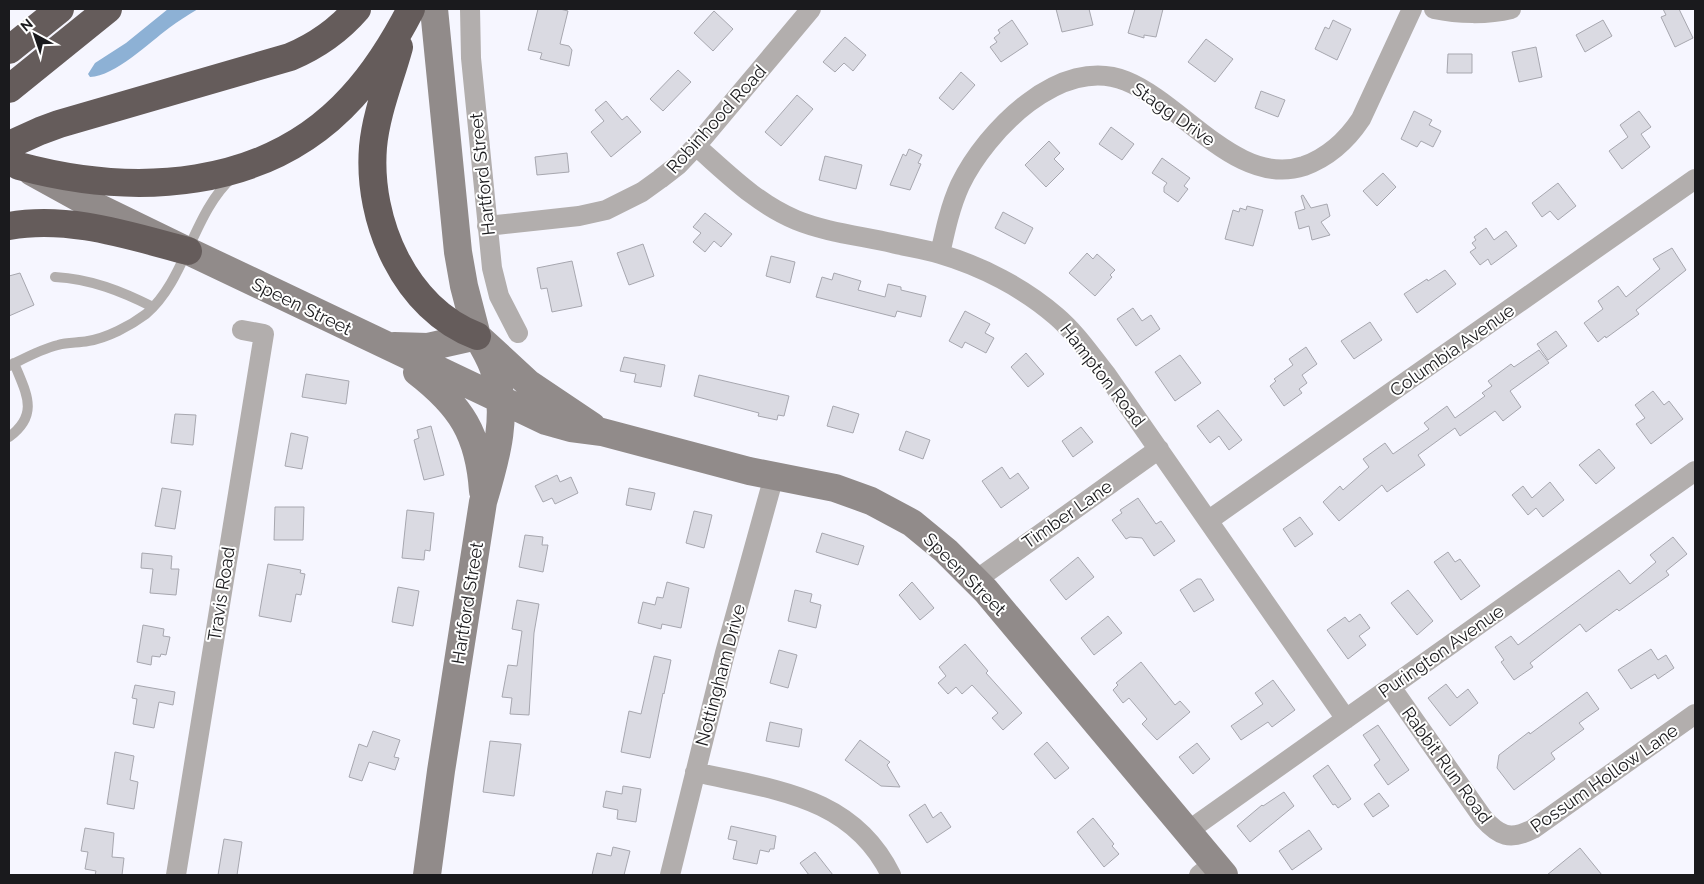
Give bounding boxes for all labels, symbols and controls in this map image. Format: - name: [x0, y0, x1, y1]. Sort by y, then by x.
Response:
- north arrow: [10, 10, 60, 60]
- text: N: [17, 15, 36, 35]
- street label: Robinhood Road: [662, 60, 770, 178]
- street label: Stagg Drive: [1128, 78, 1220, 150]
- street label: Hartford Street: [465, 112, 499, 236]
- street label: Speen Street: [249, 273, 355, 339]
- street label: Columbia Avenue: [1386, 299, 1519, 401]
- street label: Hampton Road: [1056, 319, 1150, 431]
- street label: Timber Lane: [1018, 475, 1116, 553]
- street label: Speen Street: [919, 528, 1011, 620]
- street label: Hartford Street: [447, 540, 487, 666]
- street label: Travis Road: [203, 545, 239, 643]
- street label: Purington Avenue: [1374, 600, 1508, 702]
- street label: Nottingham Drive: [691, 601, 749, 748]
- street label: Rabbit Run Road: [1398, 703, 1496, 827]
- street label: Possum Hollow Lane: [1526, 719, 1682, 837]

